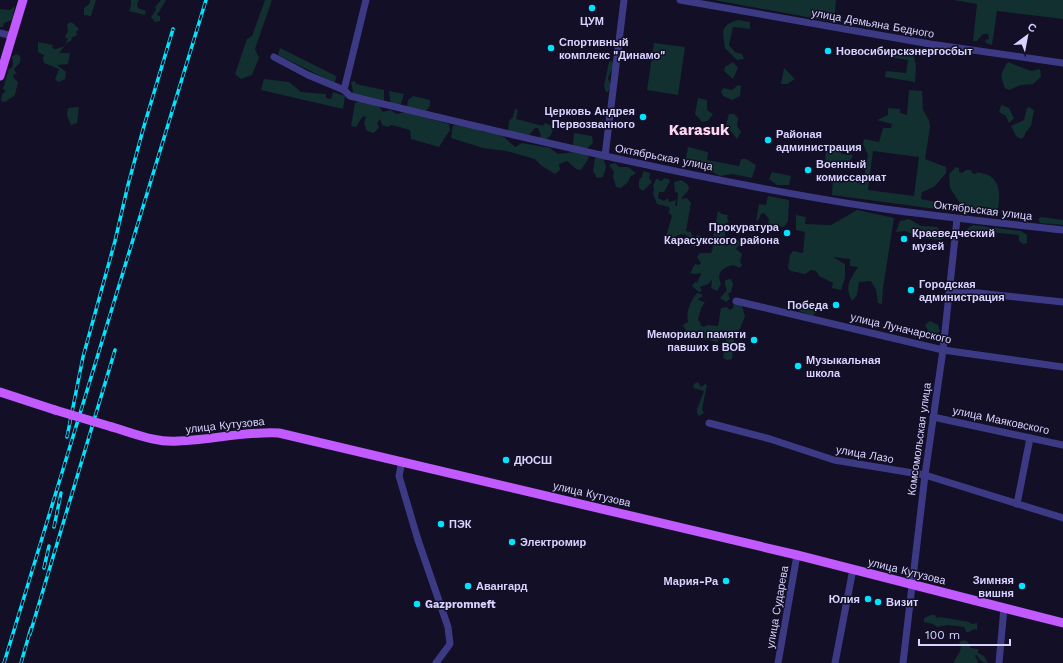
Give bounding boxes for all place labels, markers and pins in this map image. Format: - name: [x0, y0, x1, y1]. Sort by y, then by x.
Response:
- marker: ЦУМ: [587, 3, 597, 13]
- place label: ЦУМ: [580, 15, 604, 28]
- place label: Спортивный комплекс "Динамо": [559, 36, 665, 62]
- marker: Спортивный комплекс "Динамо": [546, 43, 556, 53]
- place label: Новосибирскэнергосбыт: [836, 45, 973, 58]
- marker: Новосибирскэнергосбыт: [823, 46, 833, 56]
- place label: Церковь Андрея Первозванного: [544, 105, 635, 131]
- marker: Церковь Андрея Первозванного: [638, 112, 648, 122]
- place label: Районая администрация: [776, 128, 862, 154]
- marker: Районая администрация: [763, 135, 773, 145]
- place label: Военный комиссариат: [816, 158, 887, 184]
- marker: Военный комиссариат: [803, 165, 813, 175]
- place label: Прокуратура Карасукского района: [664, 221, 780, 247]
- place label: Краеведческий музей: [912, 227, 995, 253]
- marker: Прокуратура Карасукского района: [782, 228, 792, 238]
- marker: Краеведческий музей: [899, 234, 909, 244]
- place label: Городская администрация: [919, 278, 1005, 304]
- marker: Городская администрация: [906, 285, 916, 295]
- place label: Победа: [787, 299, 829, 312]
- marker: Победа: [831, 300, 841, 310]
- place label: Мемориал памяти павших в ВОВ: [647, 328, 746, 354]
- marker: Мемориал памяти павших в ВОВ: [749, 335, 759, 345]
- place label: Музыкальная школа: [806, 354, 881, 380]
- marker: Музыкальная школа: [793, 361, 803, 371]
- place label: ДЮСШ: [514, 454, 552, 467]
- marker: ДЮСШ: [501, 455, 511, 465]
- place label: ПЭК: [449, 518, 472, 531]
- marker: ПЭК: [436, 519, 446, 529]
- place label: Электромир: [520, 536, 587, 549]
- marker: Электромир: [507, 537, 517, 547]
- place label: Зимняя вишня: [973, 574, 1014, 600]
- place label: Мария-Ра: [664, 575, 719, 588]
- marker: Мария-Ра: [721, 576, 731, 586]
- place label: Авангард: [476, 580, 527, 593]
- marker: Авангард: [463, 581, 473, 591]
- marker: Зимняя вишня: [1017, 581, 1027, 591]
- place label: Юлия: [829, 593, 860, 606]
- marker: Юлия: [863, 594, 873, 604]
- place label: Визит: [886, 596, 919, 609]
- marker: Визит: [873, 597, 883, 607]
- place label: Gazpromneft: [425, 598, 496, 611]
- marker: Gazpromneft: [412, 599, 422, 609]

